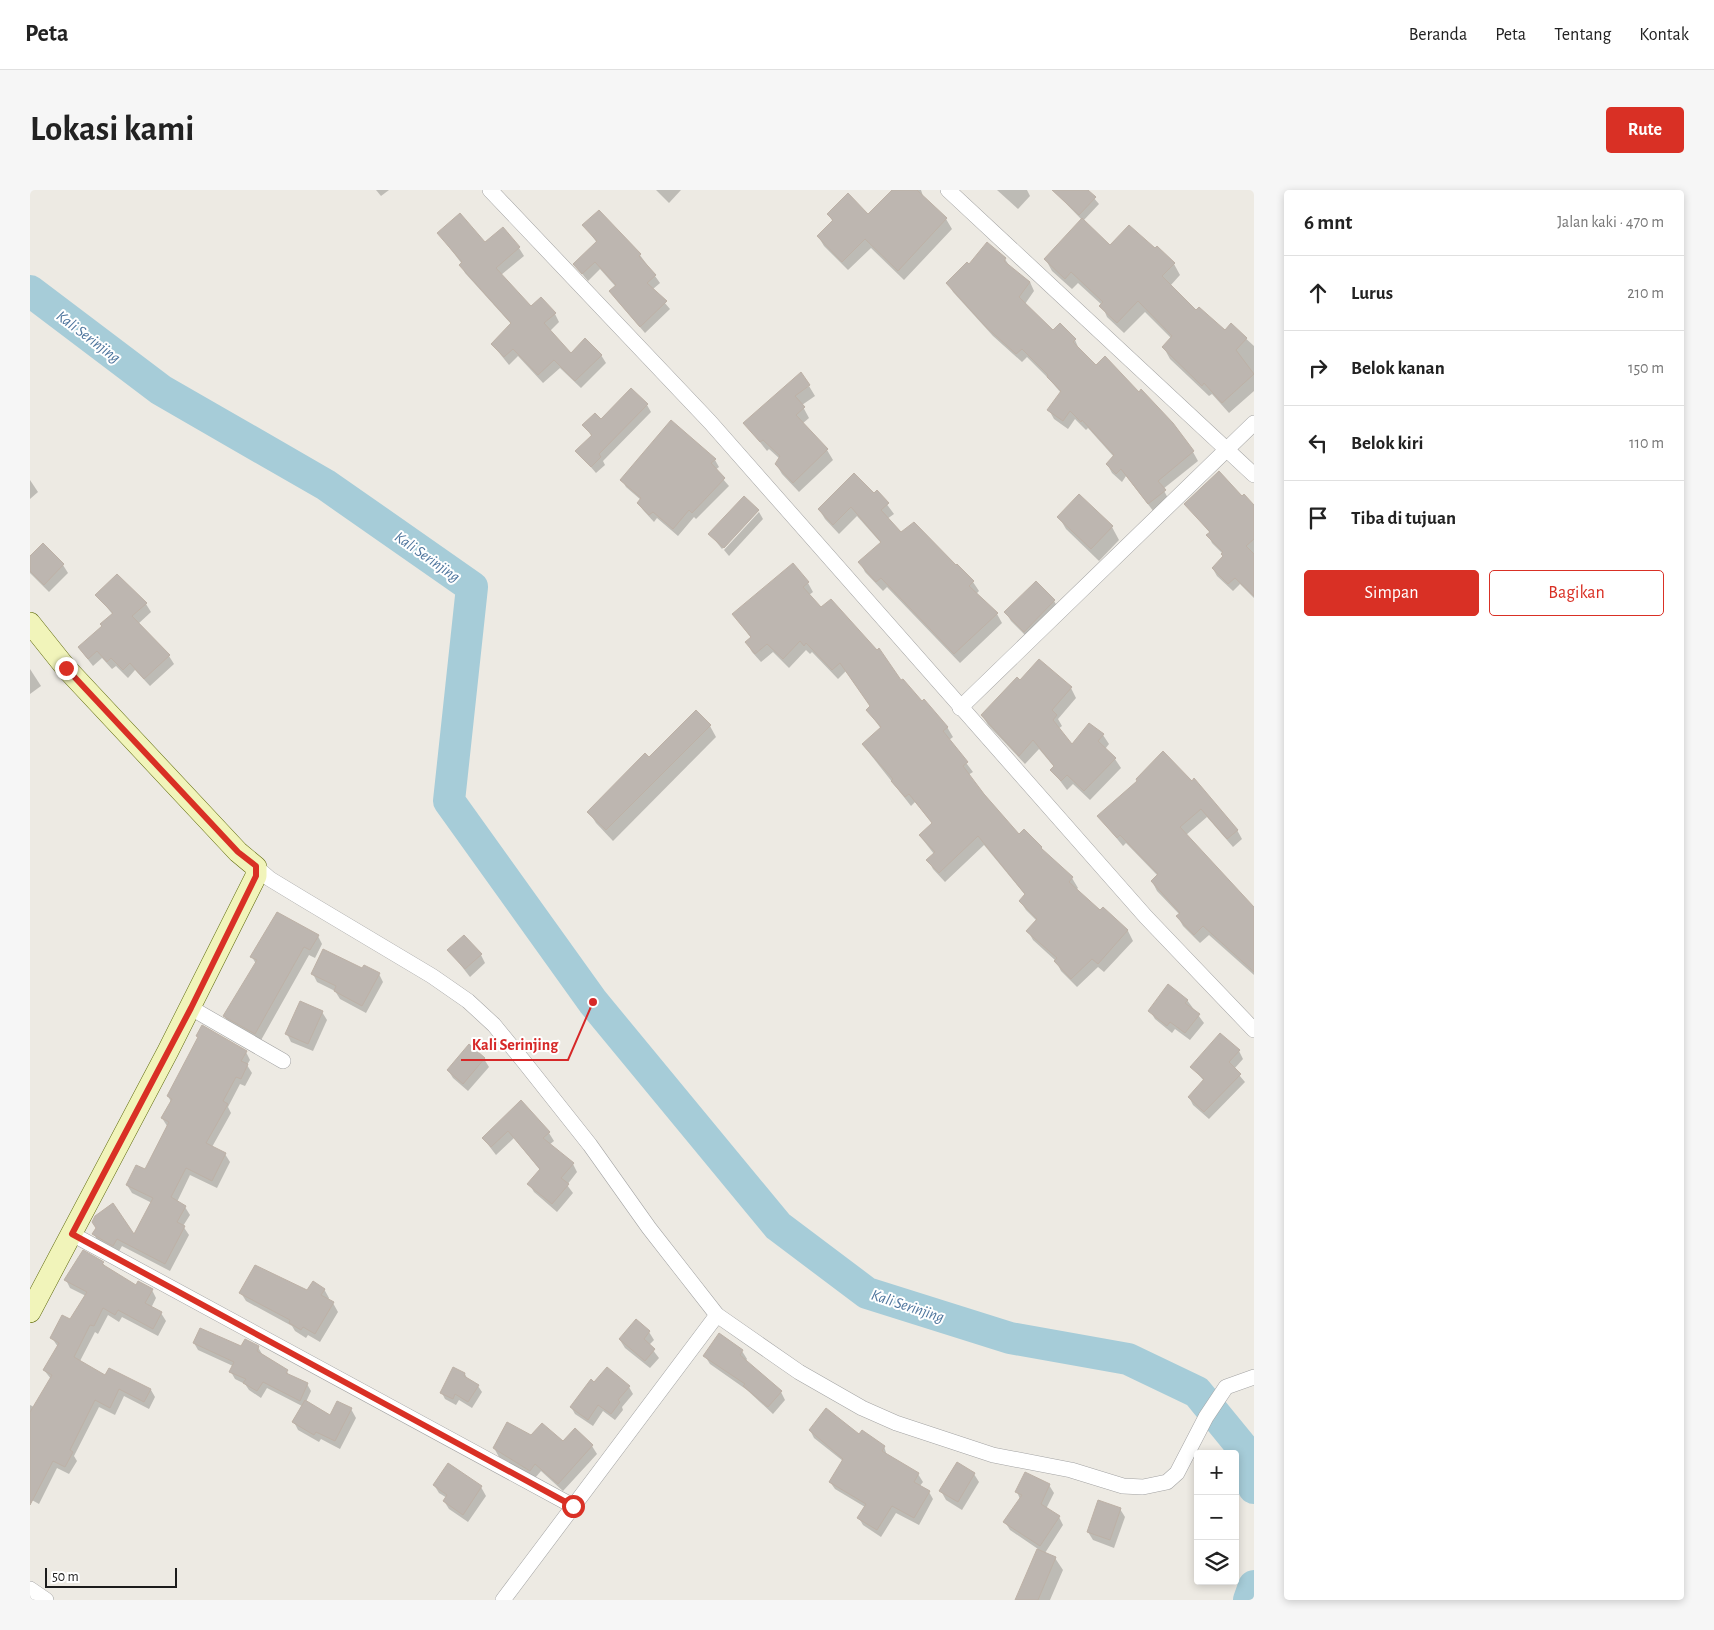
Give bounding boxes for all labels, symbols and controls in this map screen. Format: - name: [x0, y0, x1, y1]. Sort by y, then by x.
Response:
- text: Peta: [25, 22, 69, 46]
- text: Beranda: [1409, 26, 1467, 44]
- text: Peta: [1495, 26, 1526, 44]
- text: Tentang: [1554, 26, 1611, 44]
- text: Kontak: [1639, 26, 1689, 44]
- button: Rute: [1606, 107, 1684, 153]
- text: Lokasi kami: [30, 112, 194, 147]
- text: 6 mnt: [1304, 212, 1352, 233]
- text: Jalan kaki · 470 m: [1557, 214, 1664, 230]
- icon: ahead: [1304, 279, 1332, 307]
- text: Lurus: [1351, 284, 1393, 303]
- text: 210 m: [1627, 285, 1664, 301]
- water label: Kali Serinjing: [53, 308, 123, 367]
- icon: right: [1304, 354, 1332, 382]
- text: Belok kanan: [1351, 359, 1445, 378]
- text: 150 m: [1628, 360, 1664, 376]
- icon: left: [1304, 429, 1332, 457]
- text: Belok kiri: [1351, 434, 1423, 453]
- text: 110 m: [1629, 435, 1664, 451]
- icon: arrive: [1304, 504, 1332, 532]
- text: Tiba di tujuan: [1351, 509, 1456, 528]
- water label: Kali Serinjing: [391, 529, 463, 586]
- button: Simpan: [1304, 570, 1479, 616]
- button: Bagikan: [1489, 570, 1664, 616]
- route end: [55, 657, 78, 680]
- callout: Kali Serinjing: [461, 1029, 568, 1060]
- text: Kali Serinjing: [472, 1037, 559, 1054]
- water label: Kali Serinjing: [869, 1287, 946, 1326]
- map controls: [1194, 1450, 1239, 1585]
- button: +: [1194, 1450, 1239, 1495]
- route start: [562, 1495, 585, 1518]
- button: −: [1194, 1495, 1239, 1540]
- button: layers: [1194, 1540, 1239, 1585]
- scale bar: [45, 1565, 178, 1588]
- text: 50 m: [52, 1570, 79, 1584]

